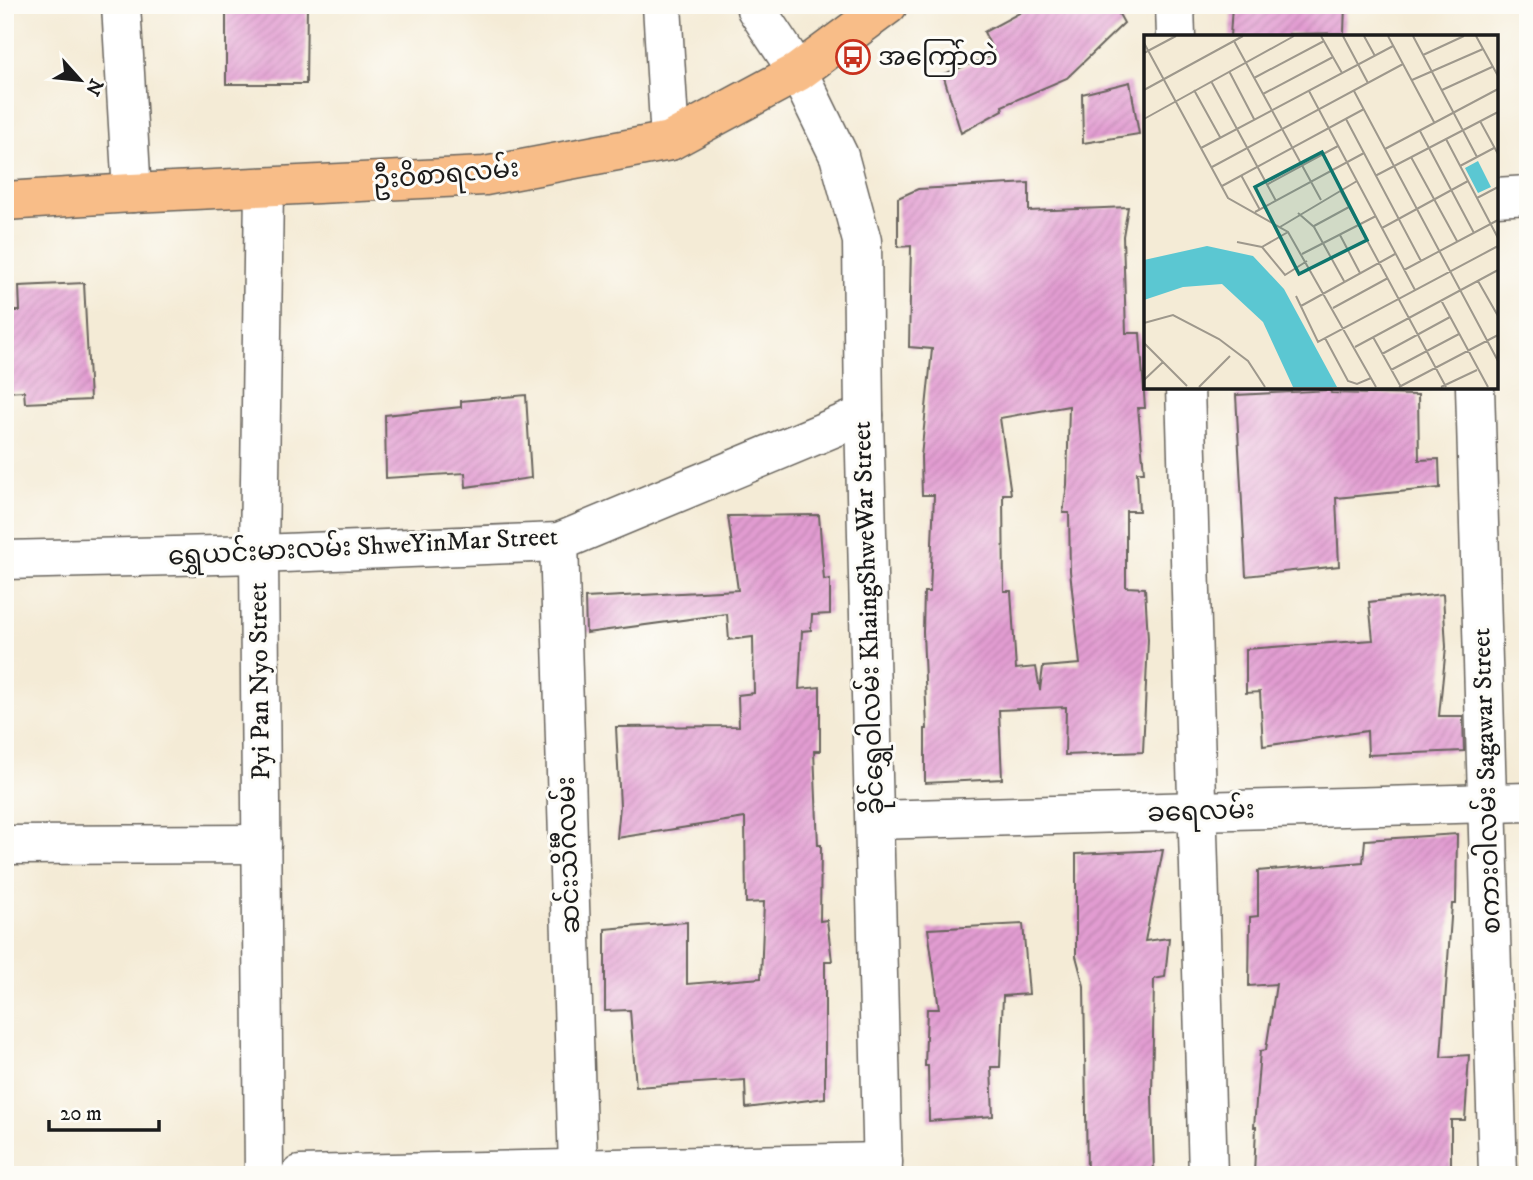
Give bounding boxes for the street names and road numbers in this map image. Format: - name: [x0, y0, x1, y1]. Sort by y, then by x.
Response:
- street label: ဦးဝိစာရလမ်း: [371, 150, 521, 201]
- street label: ခိုင်ရွှေဝါလမ်း KhaingShweWar Street: [844, 421, 895, 815]
- street label: ရွှေယင်းမားလမ်း ShweYinMar Street: [167, 518, 559, 577]
- street label: Pyi Pan Nyo Street: [242, 582, 278, 780]
- street label: စကားဝါလမ်း Sagawar Street: [1463, 627, 1509, 935]
- street label: ဆင်းသိင်္ဂီလမ်း: [548, 776, 588, 934]
- street label: ခရေလမ်း: [1147, 792, 1255, 833]

